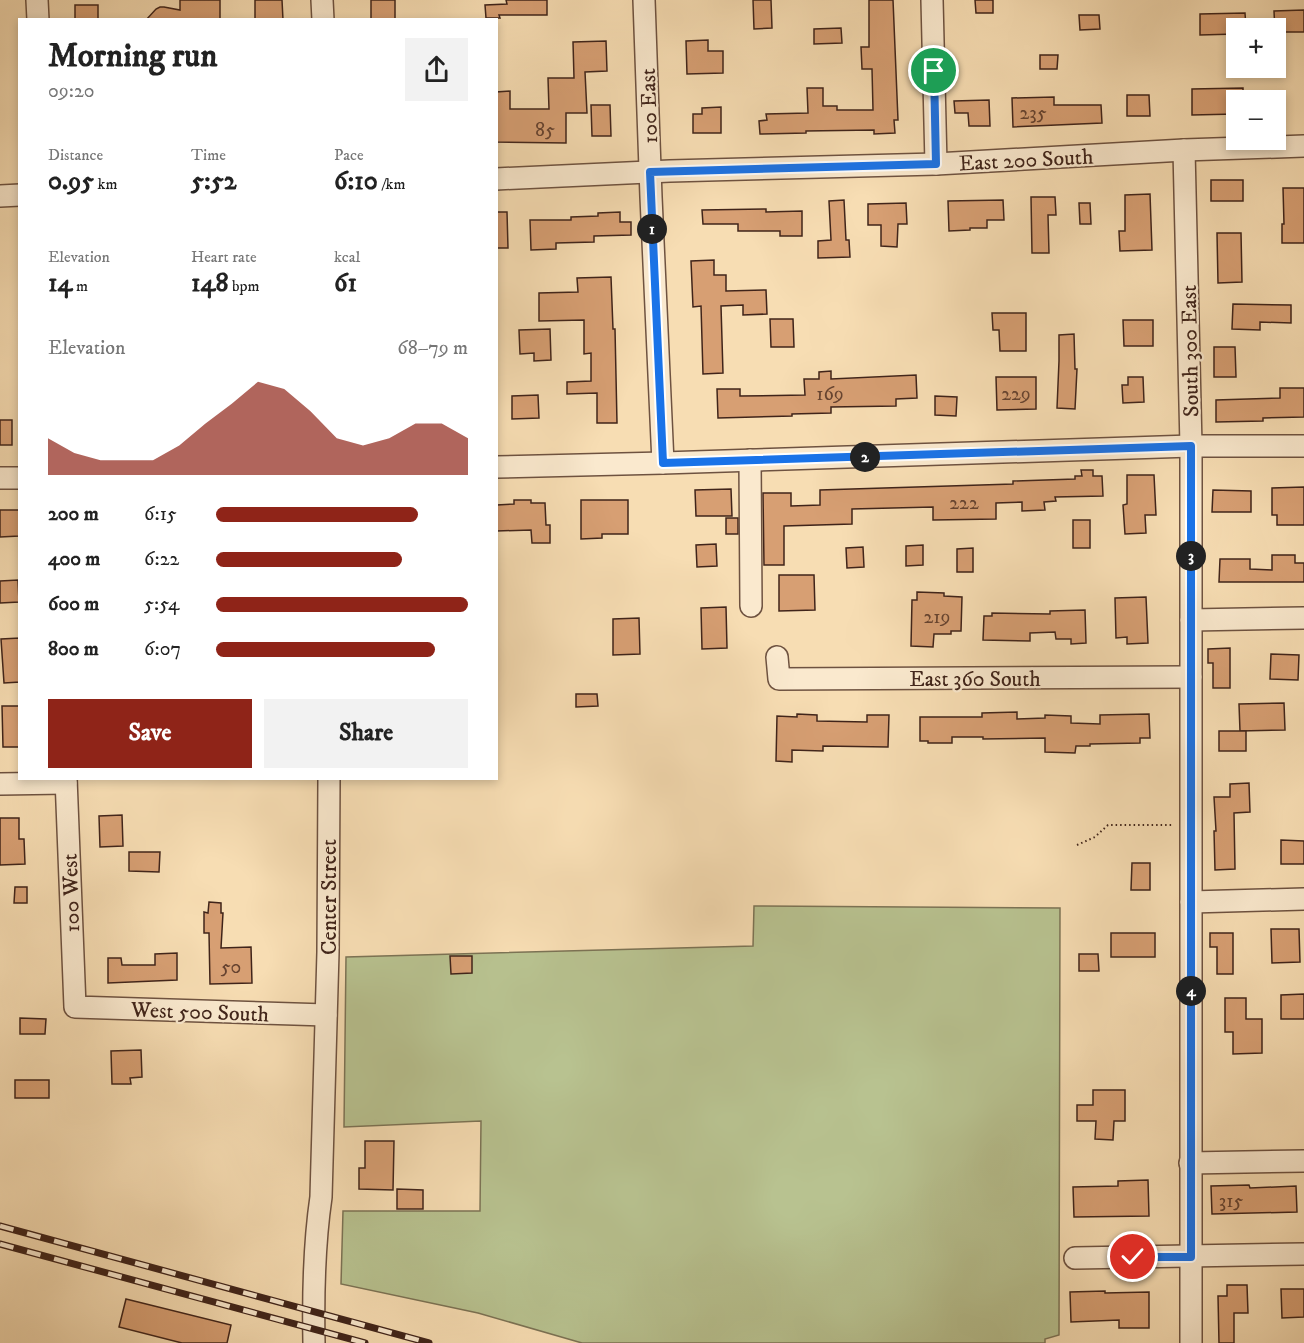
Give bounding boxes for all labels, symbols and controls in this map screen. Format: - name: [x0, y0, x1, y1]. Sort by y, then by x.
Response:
- map controls: [1226, 18, 1286, 150]
- button: +: [1226, 18, 1286, 78]
- text: Morning run: [48, 36, 217, 77]
- button: share: [405, 38, 468, 101]
- pin: [908, 45, 959, 96]
- icon: arrive: [917, 54, 950, 87]
- street label: 100 East: [635, 68, 664, 144]
- text: 09:20: [48, 79, 95, 104]
- button: −: [1226, 90, 1286, 150]
- house number: 235: [1019, 101, 1047, 126]
- house number: 85: [535, 118, 555, 143]
- street label: East 200 South: [958, 143, 1094, 178]
- text: Distance: [48, 145, 103, 165]
- text: Time: [191, 145, 226, 165]
- text: Pace: [334, 145, 364, 165]
- text: 0.95: [48, 165, 94, 198]
- text: 5:52: [191, 165, 236, 198]
- text: 6:10: [334, 165, 378, 198]
- text: km: [94, 174, 117, 194]
- text: /km: [378, 174, 406, 194]
- pin: 1: [637, 214, 667, 244]
- text: 1: [649, 219, 655, 239]
- text: Elevation: [48, 247, 110, 267]
- text: Heart rate: [191, 247, 257, 267]
- text: kcal: [334, 247, 360, 267]
- text: 14: [48, 267, 73, 300]
- text: 148: [191, 267, 229, 300]
- text: 61: [334, 267, 357, 300]
- text: m: [73, 276, 88, 296]
- text: bpm: [229, 276, 260, 296]
- street label: South 300 East: [1176, 285, 1205, 417]
- text: Elevation: [48, 336, 125, 361]
- text: 68–79 m: [397, 336, 468, 361]
- house number: 169: [816, 382, 844, 407]
- house number: 229: [1001, 382, 1031, 407]
- pin: 2: [850, 442, 880, 472]
- text: 2: [861, 447, 869, 467]
- house number: 222: [949, 491, 979, 516]
- text: 200 m: [48, 502, 99, 527]
- text: 6:15: [144, 502, 177, 527]
- pin: 3: [1176, 541, 1206, 571]
- text: 3: [1188, 546, 1194, 566]
- text: 400 m: [48, 547, 100, 572]
- text: 6:22: [144, 547, 179, 572]
- text: 600 m: [48, 592, 99, 617]
- text: 5:54: [144, 592, 180, 617]
- house number: 219: [923, 605, 951, 630]
- text: 800 m: [48, 637, 99, 662]
- text: 6:07: [144, 637, 181, 662]
- street label: East 360 South: [909, 666, 1041, 693]
- button: Save: [48, 699, 252, 768]
- button: Share: [264, 699, 468, 768]
- street label: Center Street: [316, 839, 343, 955]
- street label: 100 West: [57, 853, 86, 933]
- house number: 50: [221, 955, 241, 980]
- pin: 4: [1176, 976, 1206, 1006]
- text: 4: [1186, 981, 1196, 1001]
- street label: West 500 South: [129, 997, 270, 1028]
- house number: 315: [1219, 1189, 1243, 1214]
- pin: [1107, 1231, 1158, 1282]
- icon: check: [1116, 1240, 1149, 1273]

